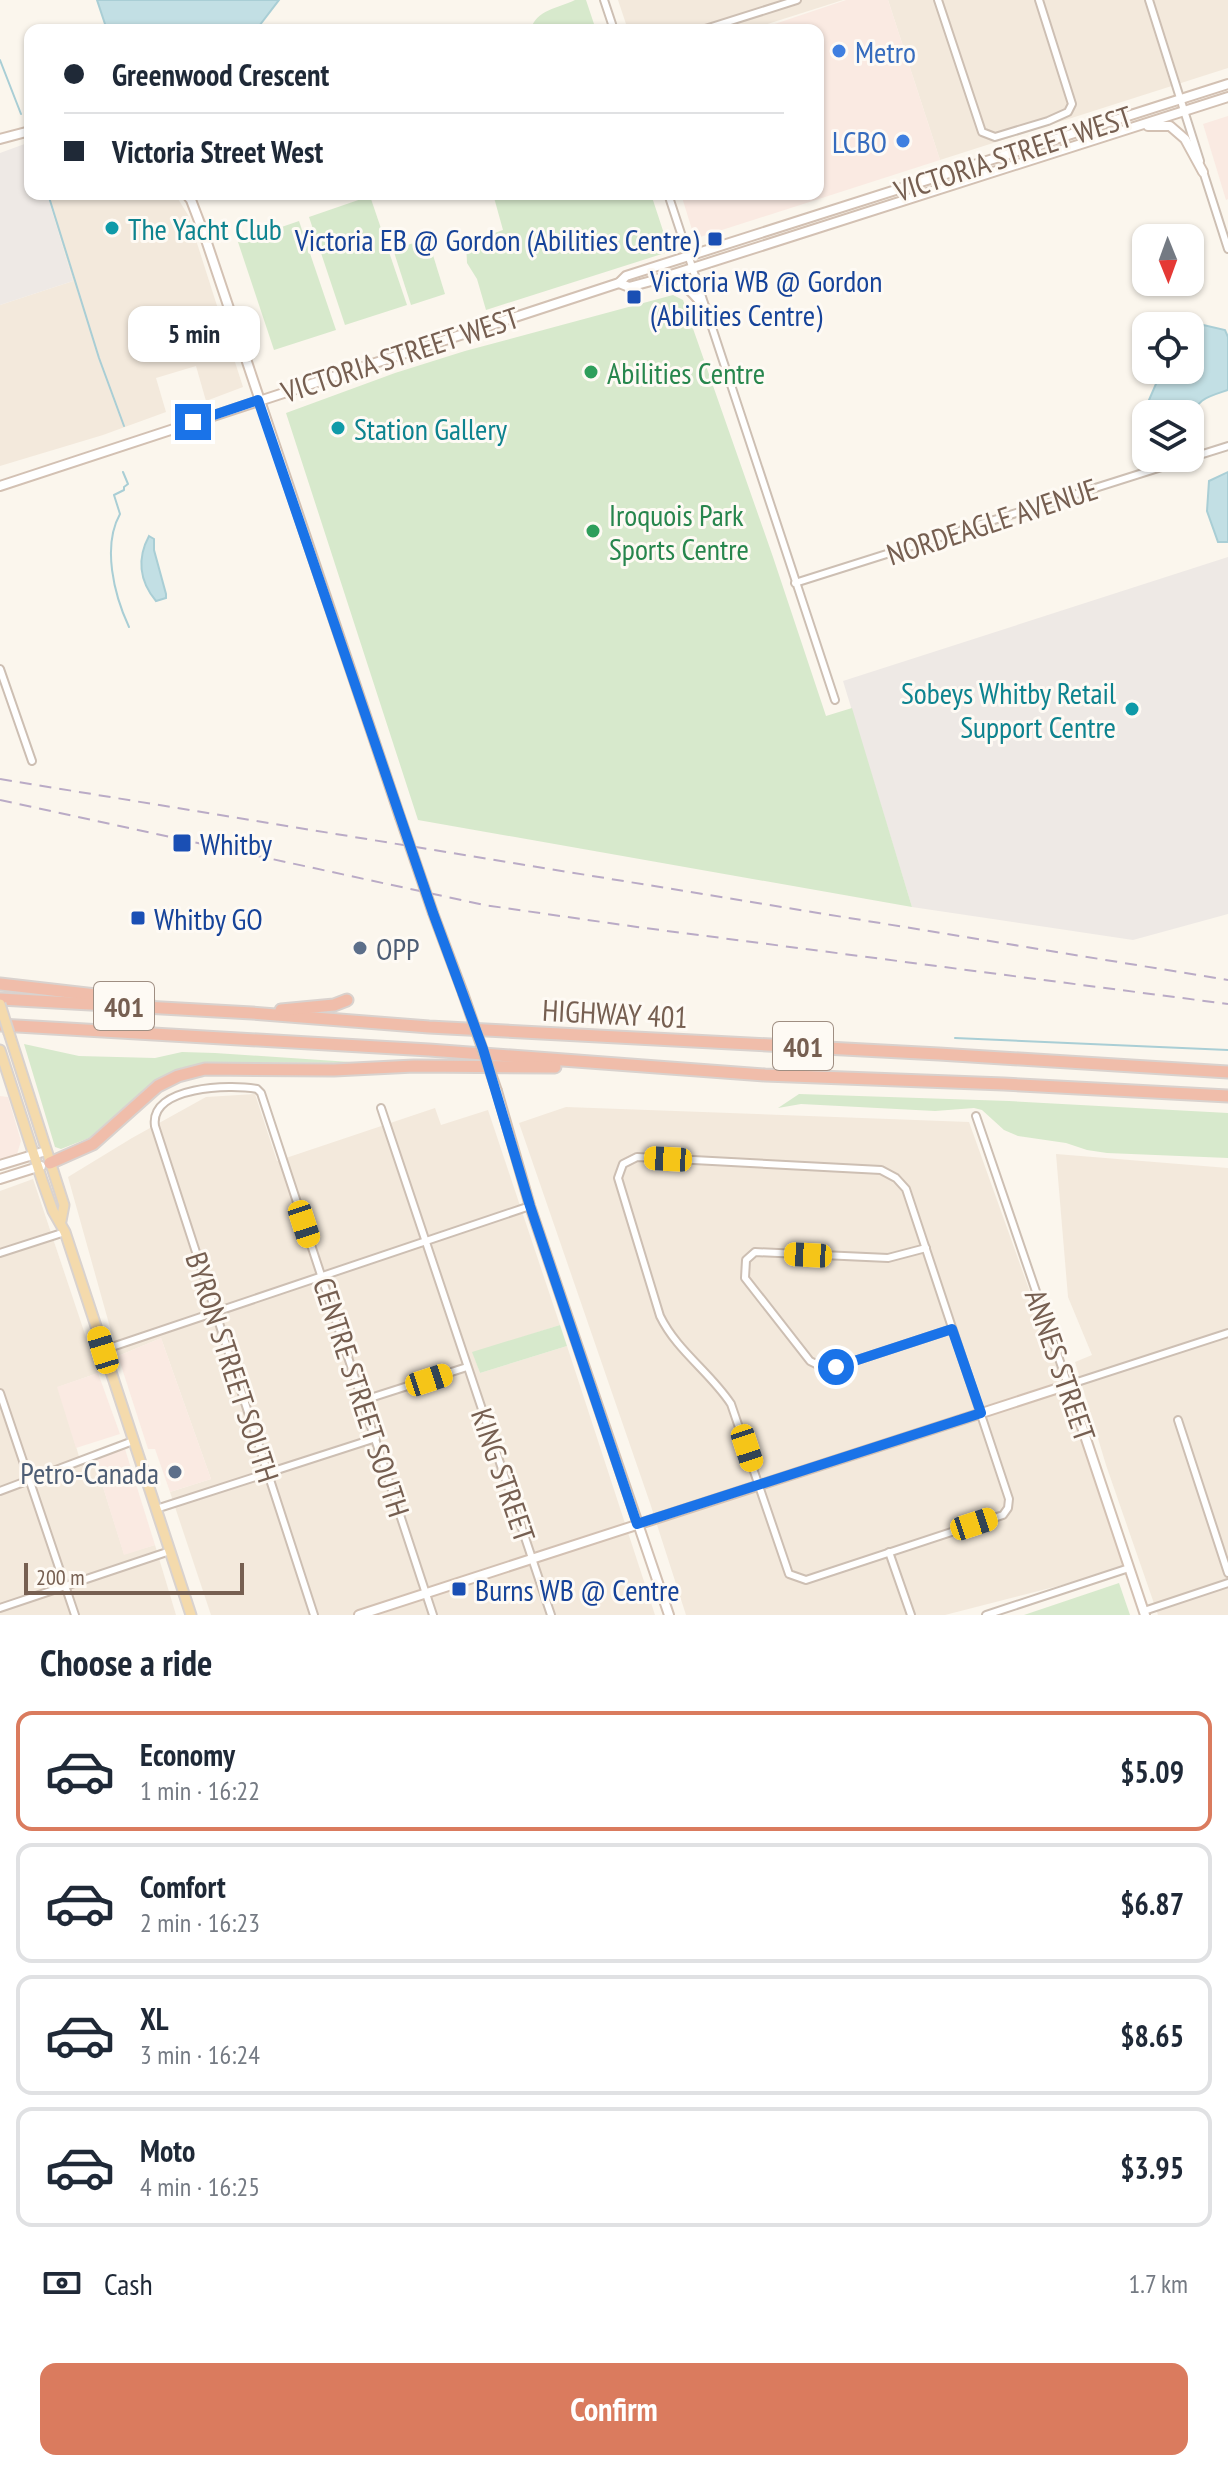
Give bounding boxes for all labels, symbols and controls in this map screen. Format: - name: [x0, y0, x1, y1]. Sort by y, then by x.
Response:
- place label: Metro: [855, 32, 916, 71]
- marker: Metro: [830, 42, 848, 60]
- text: Greenwood Crescent: [112, 55, 329, 94]
- street label: VICTORIA STREET WEST: [888, 96, 1137, 210]
- place label: LCBO: [832, 122, 887, 161]
- text: Victoria Street West: [112, 132, 323, 171]
- marker: LCBO: [894, 132, 912, 150]
- place label: The Yacht Club: [128, 209, 282, 248]
- marker: The Yacht Club: [103, 219, 121, 237]
- place label: Victoria EB @ Gordon (Abilities Centre): [294, 220, 699, 259]
- north arrow: [1132, 224, 1204, 296]
- map controls: [1132, 224, 1204, 472]
- marker: Victoria EB @ Gordon (Abilities Centre): [706, 230, 724, 248]
- place label: Victoria WB @ Gordon (Abilities Centre): [649, 261, 882, 334]
- marker: Victoria WB @ Gordon (Abilities Centre): [625, 288, 643, 306]
- street label: VICTORIA STREET WEST: [275, 297, 524, 411]
- callout: 5 min: [127, 306, 259, 362]
- button: locate: [1132, 312, 1204, 384]
- text: 5 min: [168, 317, 220, 350]
- place label: Abilities Centre: [607, 353, 765, 392]
- marker: Abilities Centre: [582, 363, 600, 381]
- button: layers: [1132, 400, 1204, 472]
- route end: [175, 404, 211, 440]
- place label: Station Gallery: [354, 409, 508, 448]
- marker: Station Gallery: [329, 419, 347, 437]
- street label: NORDEAGLE AVENUE: [882, 469, 1102, 573]
- place label: Iroquois Park Sports Centre: [609, 495, 749, 568]
- marker: Iroquois Park Sports Centre: [584, 522, 602, 540]
- place label: Sobeys Whitby Retail Support Centre: [901, 673, 1116, 746]
- marker: Sobeys Whitby Retail Support Centre: [1123, 700, 1141, 718]
- place label: Whitby: [200, 824, 273, 863]
- marker: Whitby: [171, 832, 193, 854]
- place label: Whitby GO: [154, 899, 263, 938]
- marker: Whitby GO: [129, 909, 147, 927]
- place label: OPP: [376, 929, 420, 968]
- marker: OPP: [351, 939, 369, 957]
- road number: 401: [94, 982, 154, 1030]
- street label: HIGHWAY 401: [541, 990, 689, 1036]
- road number: 401: [773, 1022, 833, 1070]
- car: [643, 1146, 693, 1172]
- car: [285, 1197, 323, 1251]
- car: [783, 1242, 833, 1268]
- street label: BYRON STREET SOUTH: [177, 1247, 289, 1487]
- street label: CENTRE STREET SOUTH: [305, 1272, 419, 1522]
- street label: ANNES STREET: [1017, 1284, 1105, 1446]
- car: [85, 1324, 121, 1376]
- route start: [818, 1349, 854, 1385]
- car: [402, 1361, 456, 1399]
- street label: KING STREET: [463, 1403, 545, 1547]
- car: [728, 1421, 766, 1475]
- place label: Petro-Canada: [20, 1453, 159, 1492]
- marker: Petro-Canada: [166, 1463, 184, 1481]
- car: [947, 1505, 1001, 1543]
- scale bar: [24, 1559, 244, 1595]
- text: 200 m: [36, 1563, 85, 1591]
- place label: Burns WB @ Centre: [475, 1570, 680, 1609]
- marker: Burns WB @ Centre: [450, 1580, 468, 1598]
- text: Choose a ride: [40, 1639, 212, 1686]
- icon: car: [44, 1735, 116, 1807]
- text: Economy: [140, 1735, 235, 1774]
- text: $5.09: [1120, 1752, 1184, 1791]
- text: 1 min · 16:22: [140, 1774, 260, 1807]
- icon: car: [44, 1867, 116, 1939]
- text: Comfort: [140, 1867, 226, 1906]
- text: $6.87: [1120, 1884, 1184, 1923]
- text: 2 min · 16:23: [140, 1906, 260, 1939]
- icon: car: [44, 1999, 116, 2071]
- text: XL: [140, 1999, 169, 2038]
- text: $8.65: [1120, 2016, 1184, 2055]
- text: 3 min · 16:24: [140, 2038, 260, 2071]
- icon: car: [44, 2131, 116, 2203]
- text: Moto: [140, 2131, 195, 2170]
- text: $3.95: [1120, 2148, 1184, 2187]
- text: 4 min · 16:25: [140, 2170, 260, 2203]
- icon: cash: [40, 2261, 84, 2305]
- text: Cash: [104, 2264, 153, 2303]
- text: 1.7 km: [1129, 2267, 1188, 2300]
- button: Confirm: [40, 2363, 1188, 2455]

